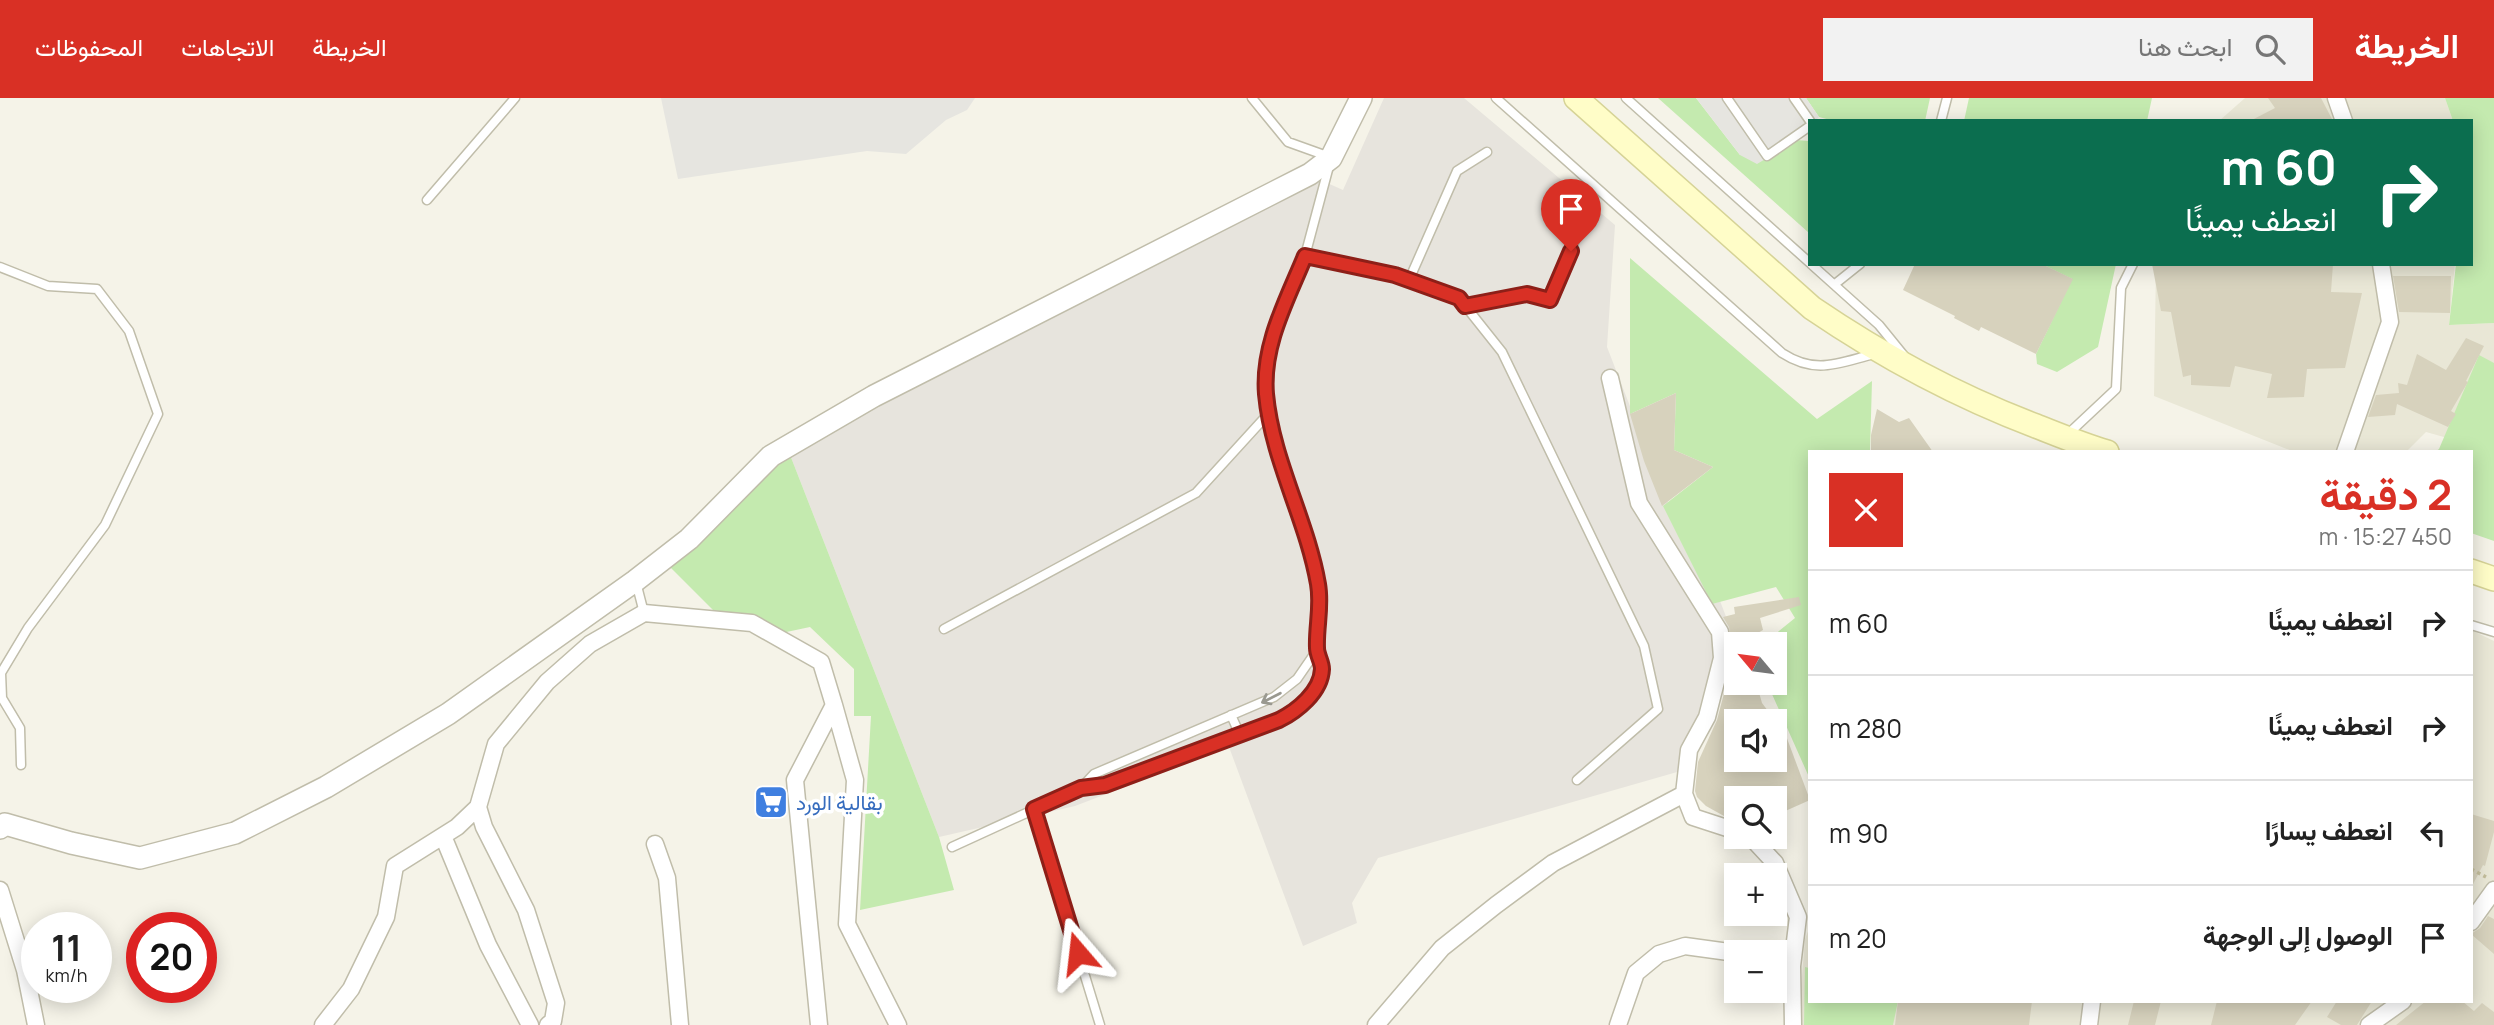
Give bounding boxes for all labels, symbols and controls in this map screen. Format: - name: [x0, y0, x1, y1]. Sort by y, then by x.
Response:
- search box: [1823, 18, 2313, 81]
- text: الخريطة: [2355, 23, 2459, 68]
- text: ابحث هنا: [2138, 28, 2233, 64]
- text: المحفوظات: [35, 30, 143, 63]
- text: الاتجاهات: [181, 30, 274, 63]
- text: الخريطة: [312, 30, 387, 63]
- icon: search: [2251, 30, 2289, 68]
- text: 60 m: [2220, 133, 2337, 200]
- icon: right: [2361, 147, 2452, 238]
- pin: [1541, 179, 1601, 251]
- icon: arrive: [1552, 190, 1590, 228]
- text: انعطف يمينًا: [2185, 197, 2337, 241]
- text: 2 دقيقة: [2320, 465, 2452, 523]
- button: close: [1829, 473, 1903, 547]
- text: 450 m · 15:27: [2319, 520, 2452, 552]
- text: انعطف يمينًا: [2268, 602, 2393, 638]
- icon: right: [2414, 604, 2452, 642]
- text: 60 m: [1829, 605, 1888, 641]
- north arrow: [1724, 632, 1787, 695]
- map controls: [1724, 632, 1787, 1003]
- one-way arrow: [1261, 691, 1281, 705]
- text: انعطف يمينًا: [2268, 707, 2393, 743]
- button: sound: [1724, 709, 1787, 772]
- icon: right: [2414, 709, 2452, 747]
- text: 280 m: [1829, 710, 1902, 746]
- supermarket icon: بقالية الورد: [752, 783, 790, 821]
- button: search: [1724, 786, 1787, 849]
- place label: بقالية الورد: [796, 788, 883, 816]
- text: انعطف يسارًا: [2265, 812, 2393, 848]
- icon: left: [2414, 814, 2452, 852]
- text: 90 m: [1829, 815, 1888, 851]
- button: +: [1724, 863, 1787, 926]
- speed limit sign: 20: [126, 912, 217, 1003]
- position arrow: [1041, 916, 1115, 990]
- text: الوصول إلى الوجهة: [2203, 917, 2393, 953]
- icon: arrive: [2414, 919, 2452, 957]
- text: 20 m: [1829, 920, 1887, 956]
- text: 11: [51, 924, 82, 972]
- button: −: [1724, 940, 1787, 1003]
- text: km/h: [46, 963, 87, 987]

